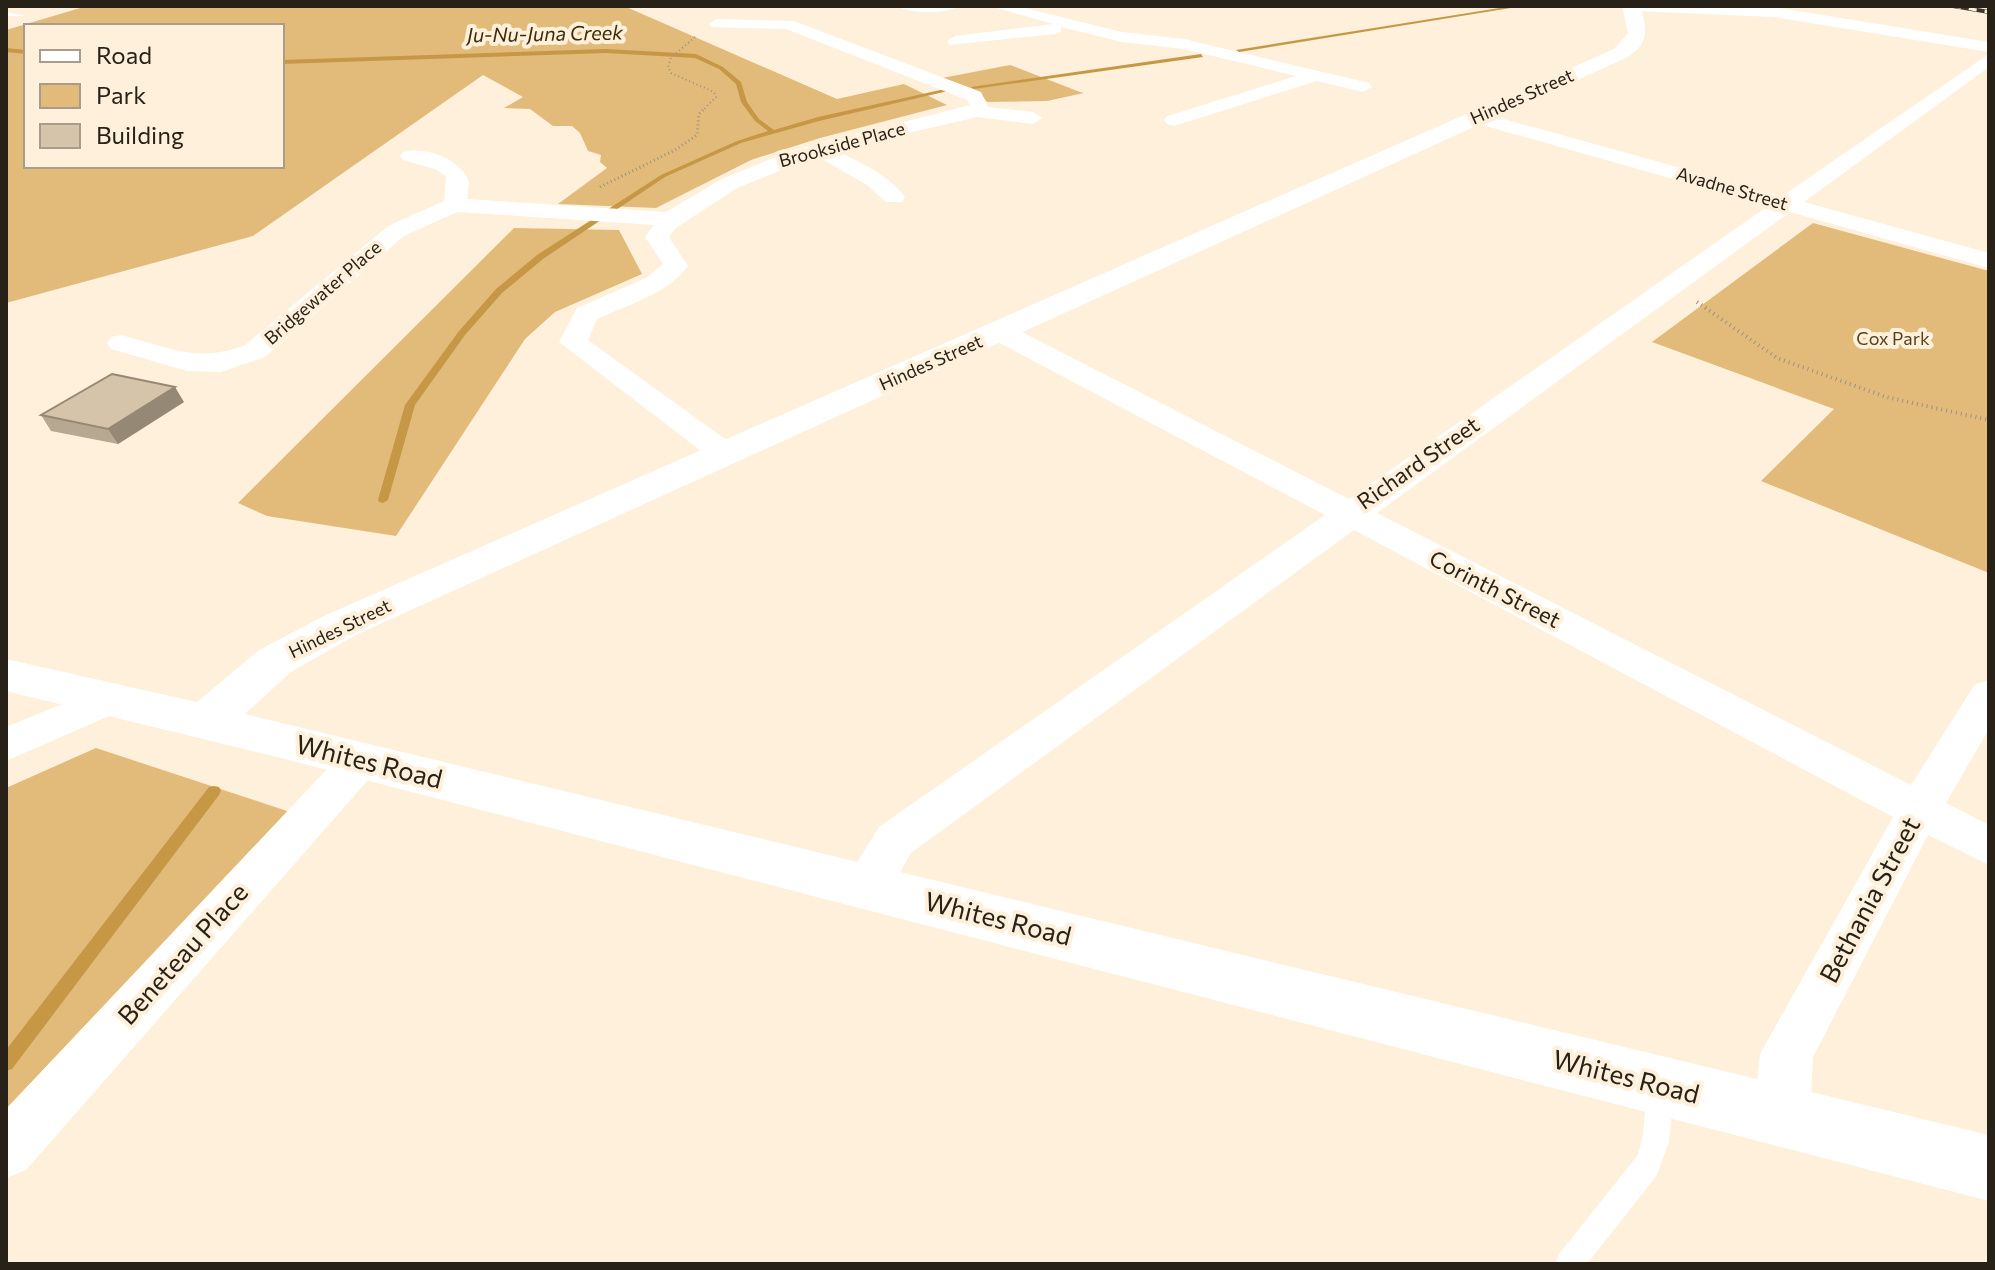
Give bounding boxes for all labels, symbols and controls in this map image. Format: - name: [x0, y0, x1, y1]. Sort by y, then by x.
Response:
- water label: Ju-Nu-Juna Creek: [465, 20, 624, 46]
- legend: [24, 24, 284, 168]
- text: Road: [96, 40, 152, 69]
- street label: Hindes Street: [1466, 63, 1577, 129]
- text: Park: [96, 80, 146, 109]
- street label: Brookside Place: [776, 117, 907, 171]
- text: Building: [96, 120, 184, 149]
- street label: Avadne Street: [1674, 162, 1790, 214]
- street label: Bridgewater Place: [260, 236, 385, 349]
- park label: Cox Park: [1856, 327, 1930, 349]
- street label: Hindes Street: [875, 329, 986, 395]
- street label: Richard Street: [1351, 411, 1484, 515]
- street label: Corinth Street: [1425, 544, 1565, 633]
- street label: Hindes Street: [285, 594, 394, 662]
- street label: Whites Road: [293, 727, 446, 794]
- street label: Bethania Street: [1812, 811, 1925, 987]
- street label: Beneteau Place: [110, 876, 253, 1030]
- street label: Whites Road: [922, 884, 1075, 951]
- street label: Whites Road: [1550, 1042, 1703, 1109]

